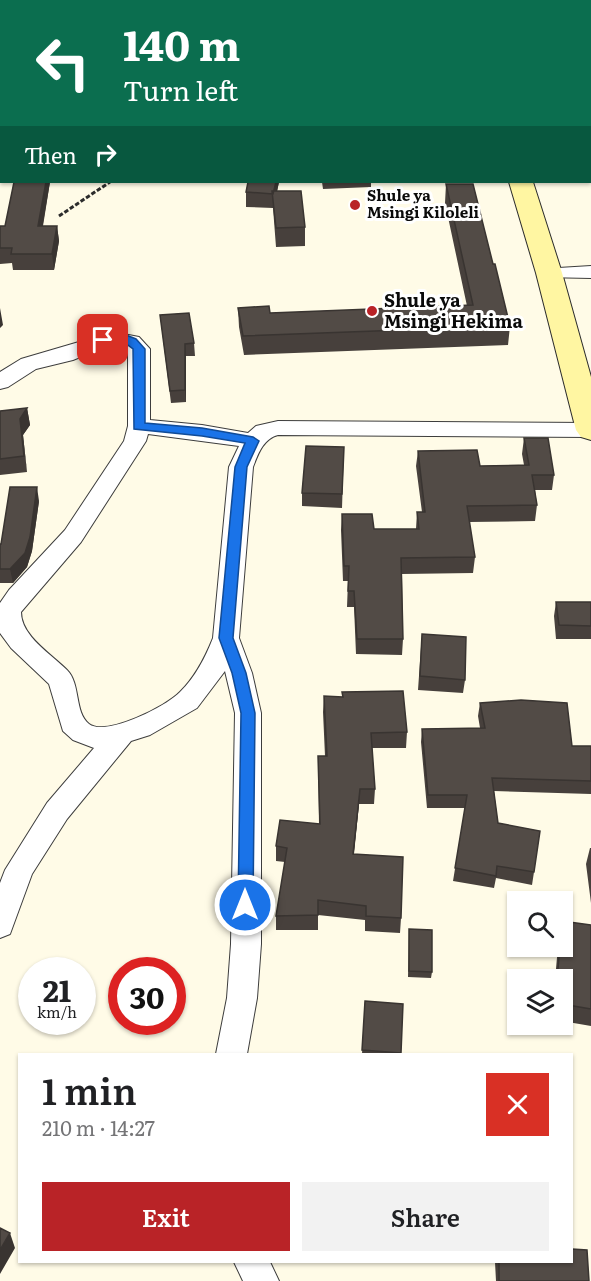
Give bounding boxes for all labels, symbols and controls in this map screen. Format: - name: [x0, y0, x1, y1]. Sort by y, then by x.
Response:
- text: 140 m: [123, 12, 240, 74]
- icon: left: [24, 24, 102, 102]
- text: Turn left: [123, 69, 238, 109]
- text: Then: [24, 138, 77, 171]
- icon: right: [89, 138, 122, 171]
- place label: Shule ya Msingi Kiloleli: [367, 183, 480, 223]
- marker: Shule ya Msingi Kiloleli: [348, 198, 362, 212]
- place label: Shule ya Msingi Hekima: [384, 286, 523, 334]
- marker: Shule ya Msingi Hekima: [365, 304, 379, 318]
- pin: [77, 314, 128, 365]
- icon: arrive: [86, 323, 119, 356]
- position arrow: [213, 873, 277, 937]
- map controls: [507, 891, 573, 1035]
- button: search: [507, 891, 573, 957]
- speed limit sign: 30: [108, 957, 186, 1035]
- text: 21: [43, 967, 71, 1011]
- button: layers: [507, 969, 573, 1035]
- text: km/h: [37, 1000, 77, 1023]
- text: 1 min: [42, 1063, 137, 1116]
- button: close: [486, 1073, 549, 1136]
- text: 210 m · 14:27: [42, 1112, 155, 1142]
- button: Exit: [42, 1182, 290, 1251]
- button: Share: [302, 1182, 549, 1251]

